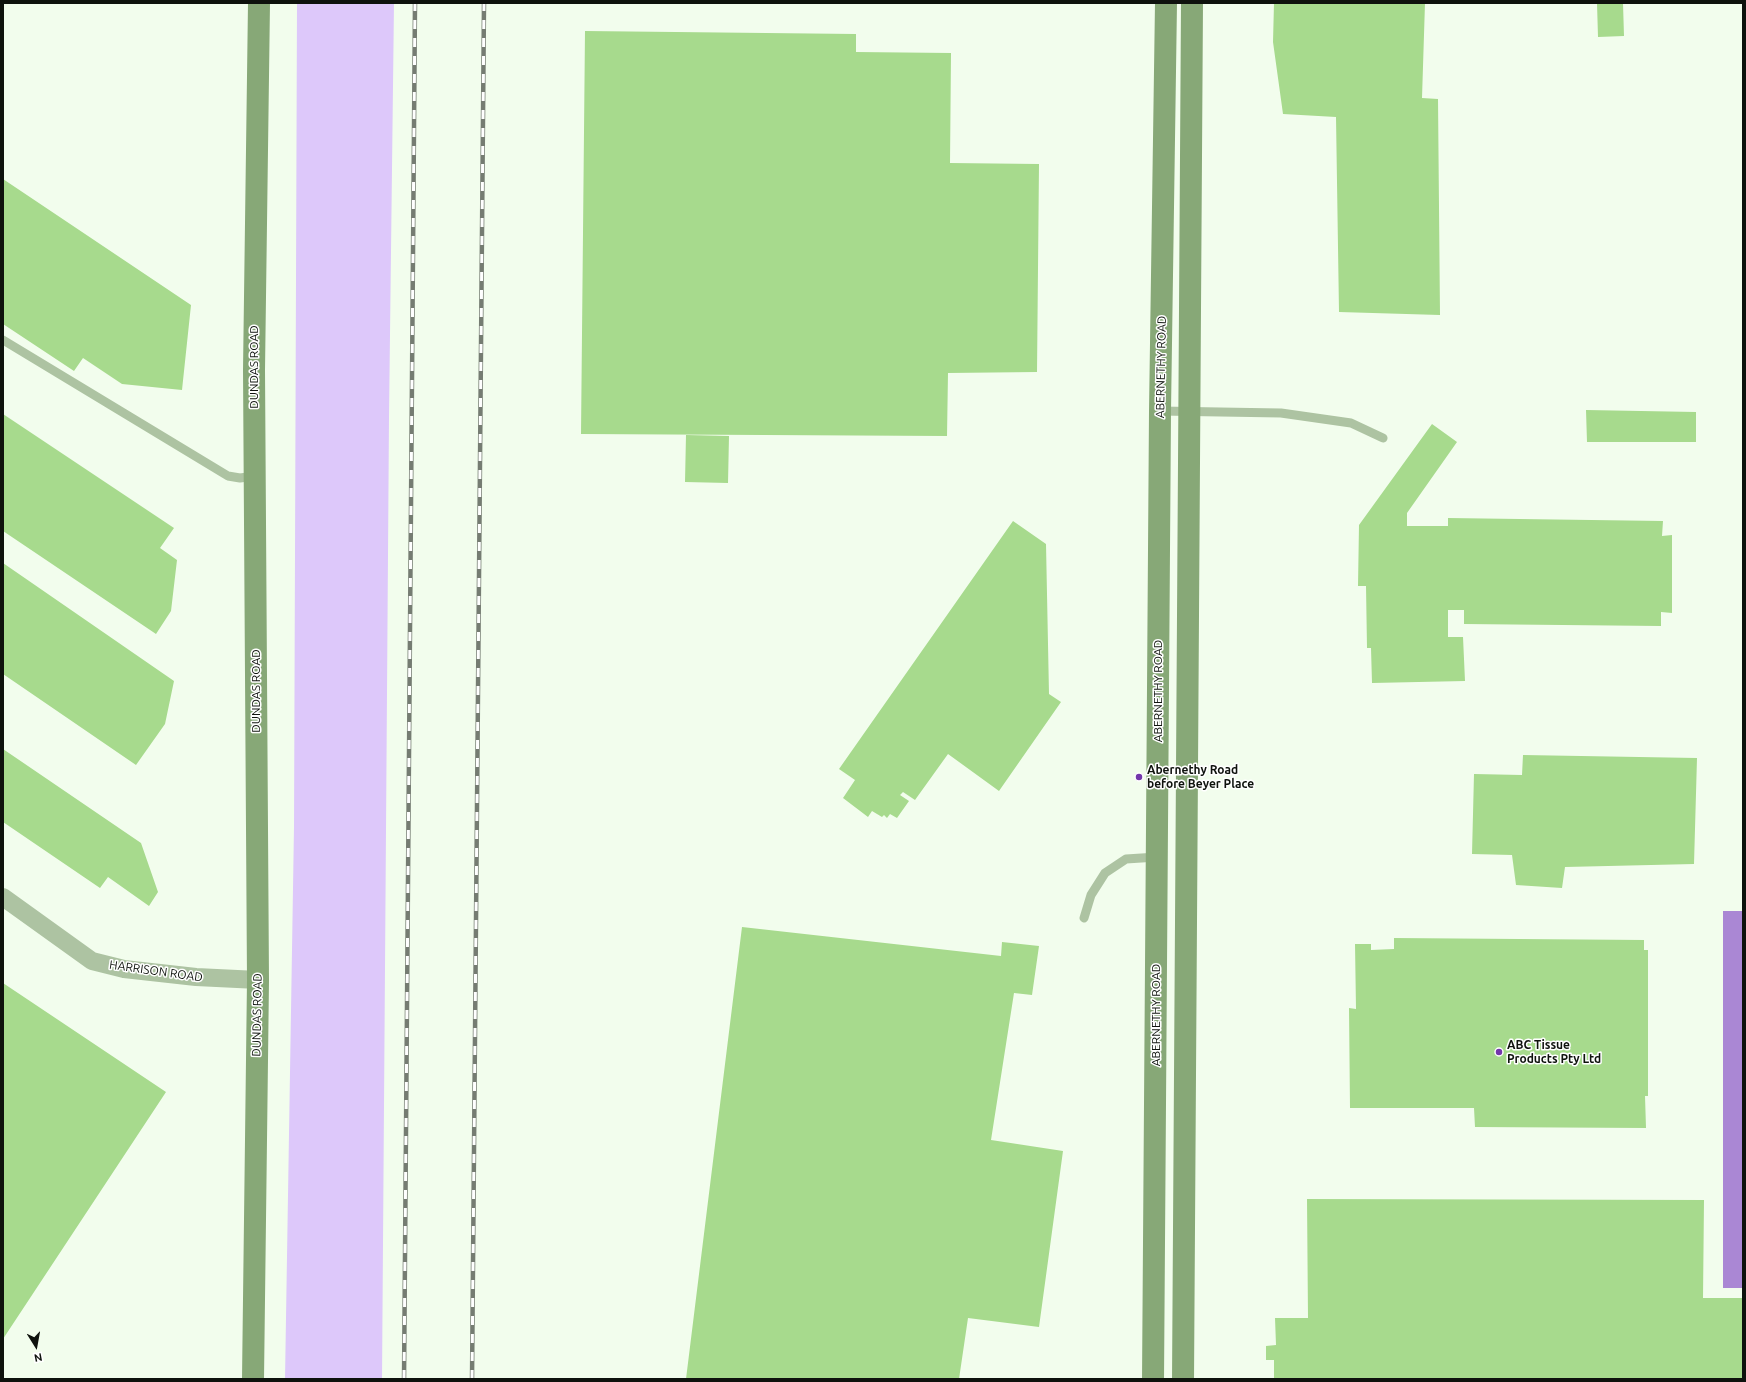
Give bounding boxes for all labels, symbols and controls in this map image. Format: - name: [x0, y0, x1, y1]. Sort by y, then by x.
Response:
- street label: ABERNETHY ROAD: [1153, 316, 1169, 418]
- street label: DUNDAS ROAD: [247, 325, 261, 409]
- street label: ABERNETHY ROAD: [1151, 640, 1165, 742]
- street label: DUNDAS ROAD: [249, 649, 263, 733]
- place label: Abernethy Road before Beyer Place: [1147, 763, 1254, 791]
- marker: Abernethy Road before Beyer Place: [1134, 772, 1144, 782]
- street label: HARRISON ROAD: [108, 957, 204, 985]
- street label: ABERNETHY ROAD: [1149, 964, 1163, 1066]
- street label: DUNDAS ROAD: [249, 973, 265, 1057]
- place label: ABC Tissue Products Pty Ltd: [1507, 1038, 1601, 1066]
- marker: ABC Tissue Products Pty Ltd: [1494, 1047, 1504, 1057]
- north arrow: [16, 1326, 56, 1366]
- text: N: [33, 1351, 43, 1364]

